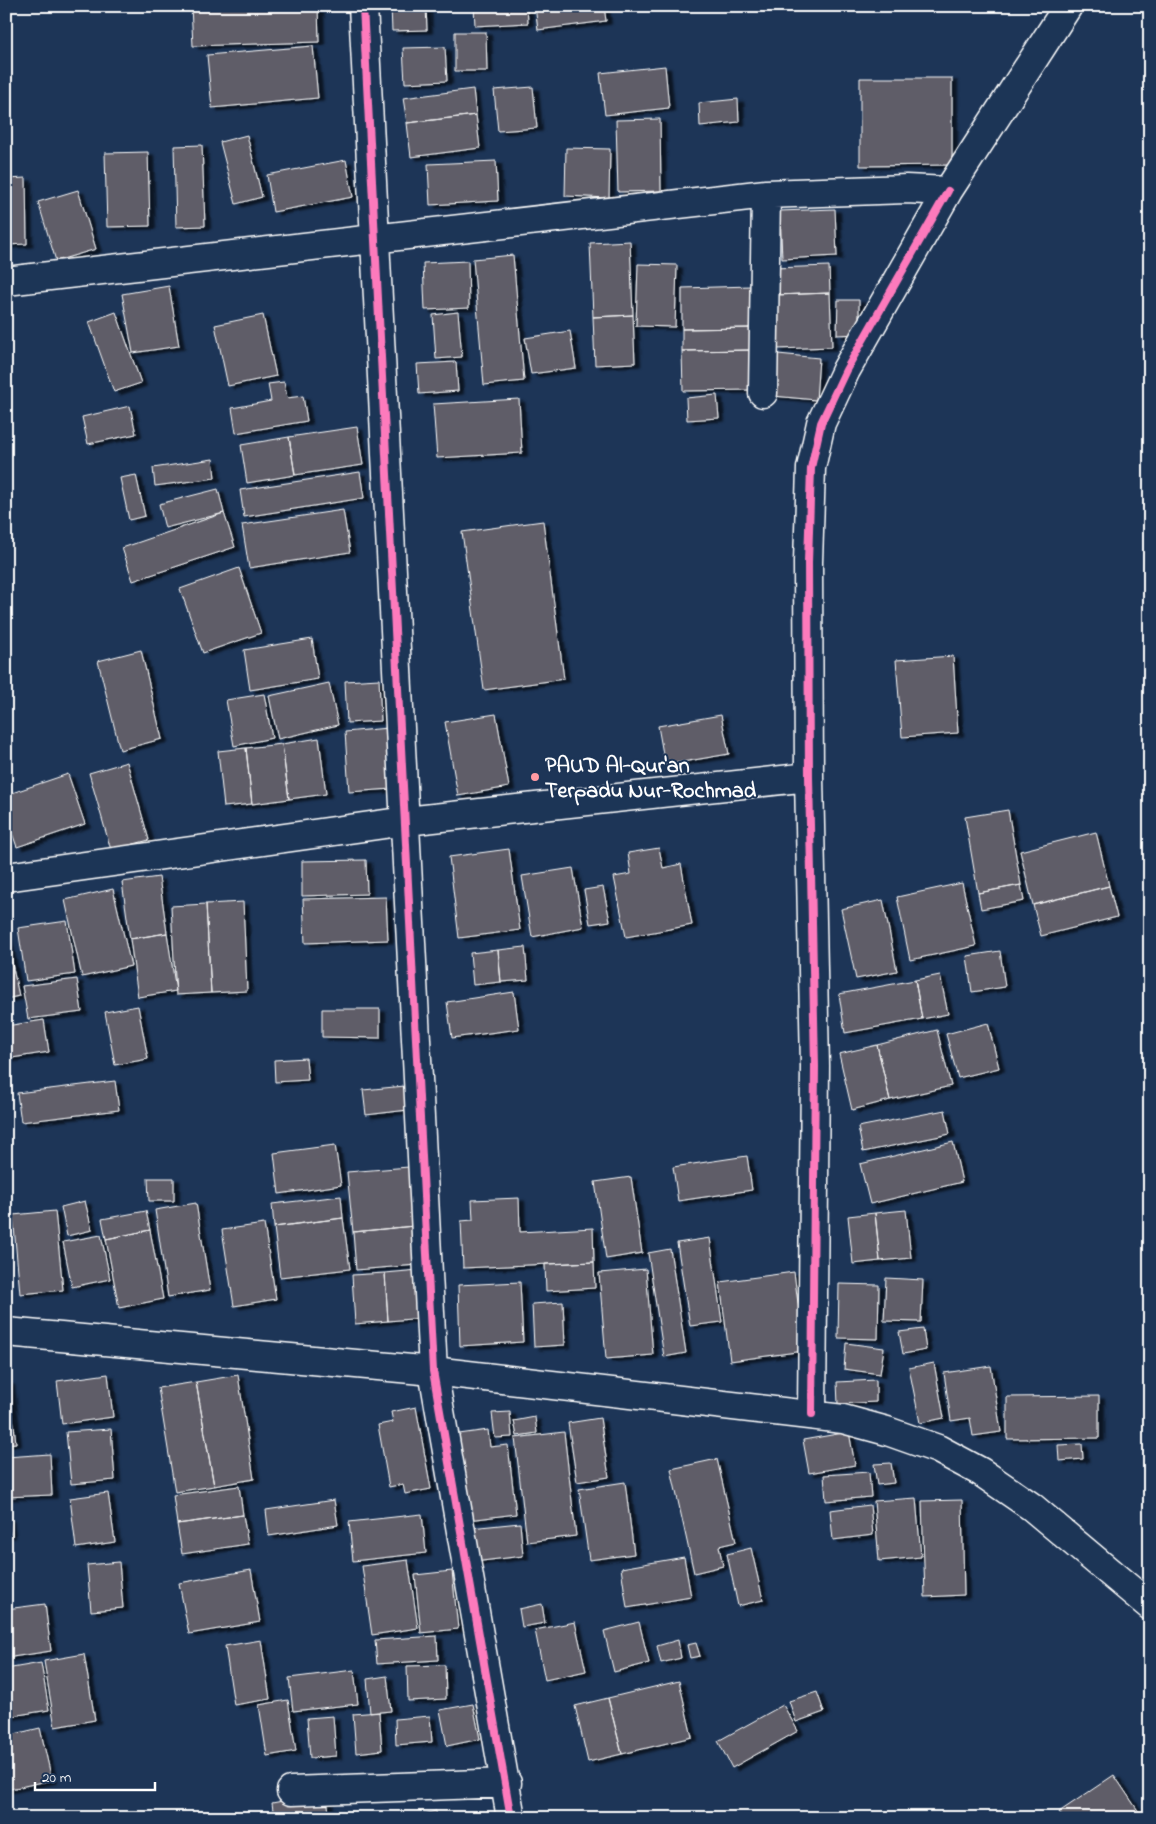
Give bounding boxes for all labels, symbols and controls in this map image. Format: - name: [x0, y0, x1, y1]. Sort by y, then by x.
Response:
- place label: PAUD Al-Qur'an Terpadu Nur-Rochmad: [545, 751, 757, 808]
- marker: PAUD Al-Qur'an Terpadu Nur-Rochmad: [529, 771, 541, 783]
- scale bar: [35, 1759, 155, 1791]
- text: 20 m: [42, 1767, 72, 1789]

